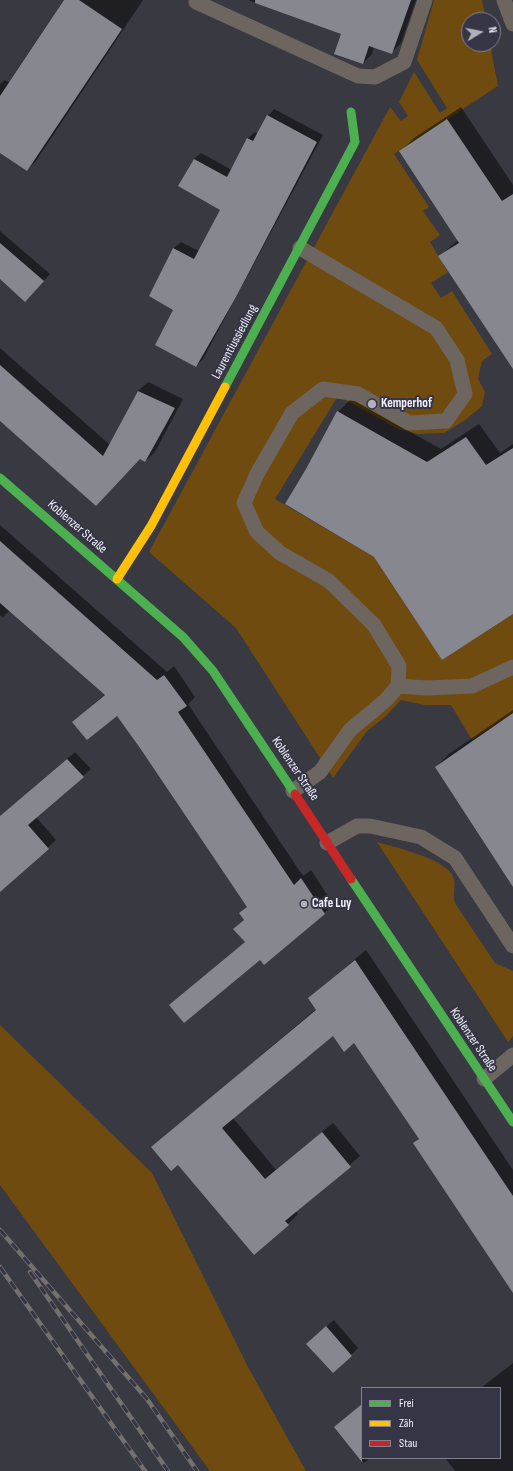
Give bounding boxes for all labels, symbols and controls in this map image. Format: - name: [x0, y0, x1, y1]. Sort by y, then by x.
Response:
- north arrow: [461, 12, 501, 52]
- text: N: [485, 26, 499, 34]
- street label: Laurentiussiedlung: [209, 302, 261, 382]
- place label: Kemperhof: [381, 396, 432, 412]
- marker: Kemperhof: [366, 398, 378, 410]
- street label: Koblenzer Straße: [44, 497, 110, 557]
- street label: Koblenzer Straße: [268, 734, 322, 804]
- place label: Cafe Luy: [312, 896, 351, 912]
- marker: Cafe Luy: [299, 899, 309, 909]
- street label: Koblenzer Straße: [446, 1005, 500, 1075]
- legend: [361, 1387, 501, 1459]
- text: Frei: [399, 1396, 414, 1411]
- text: Zäh: [399, 1416, 414, 1431]
- text: Stau: [399, 1436, 417, 1451]

